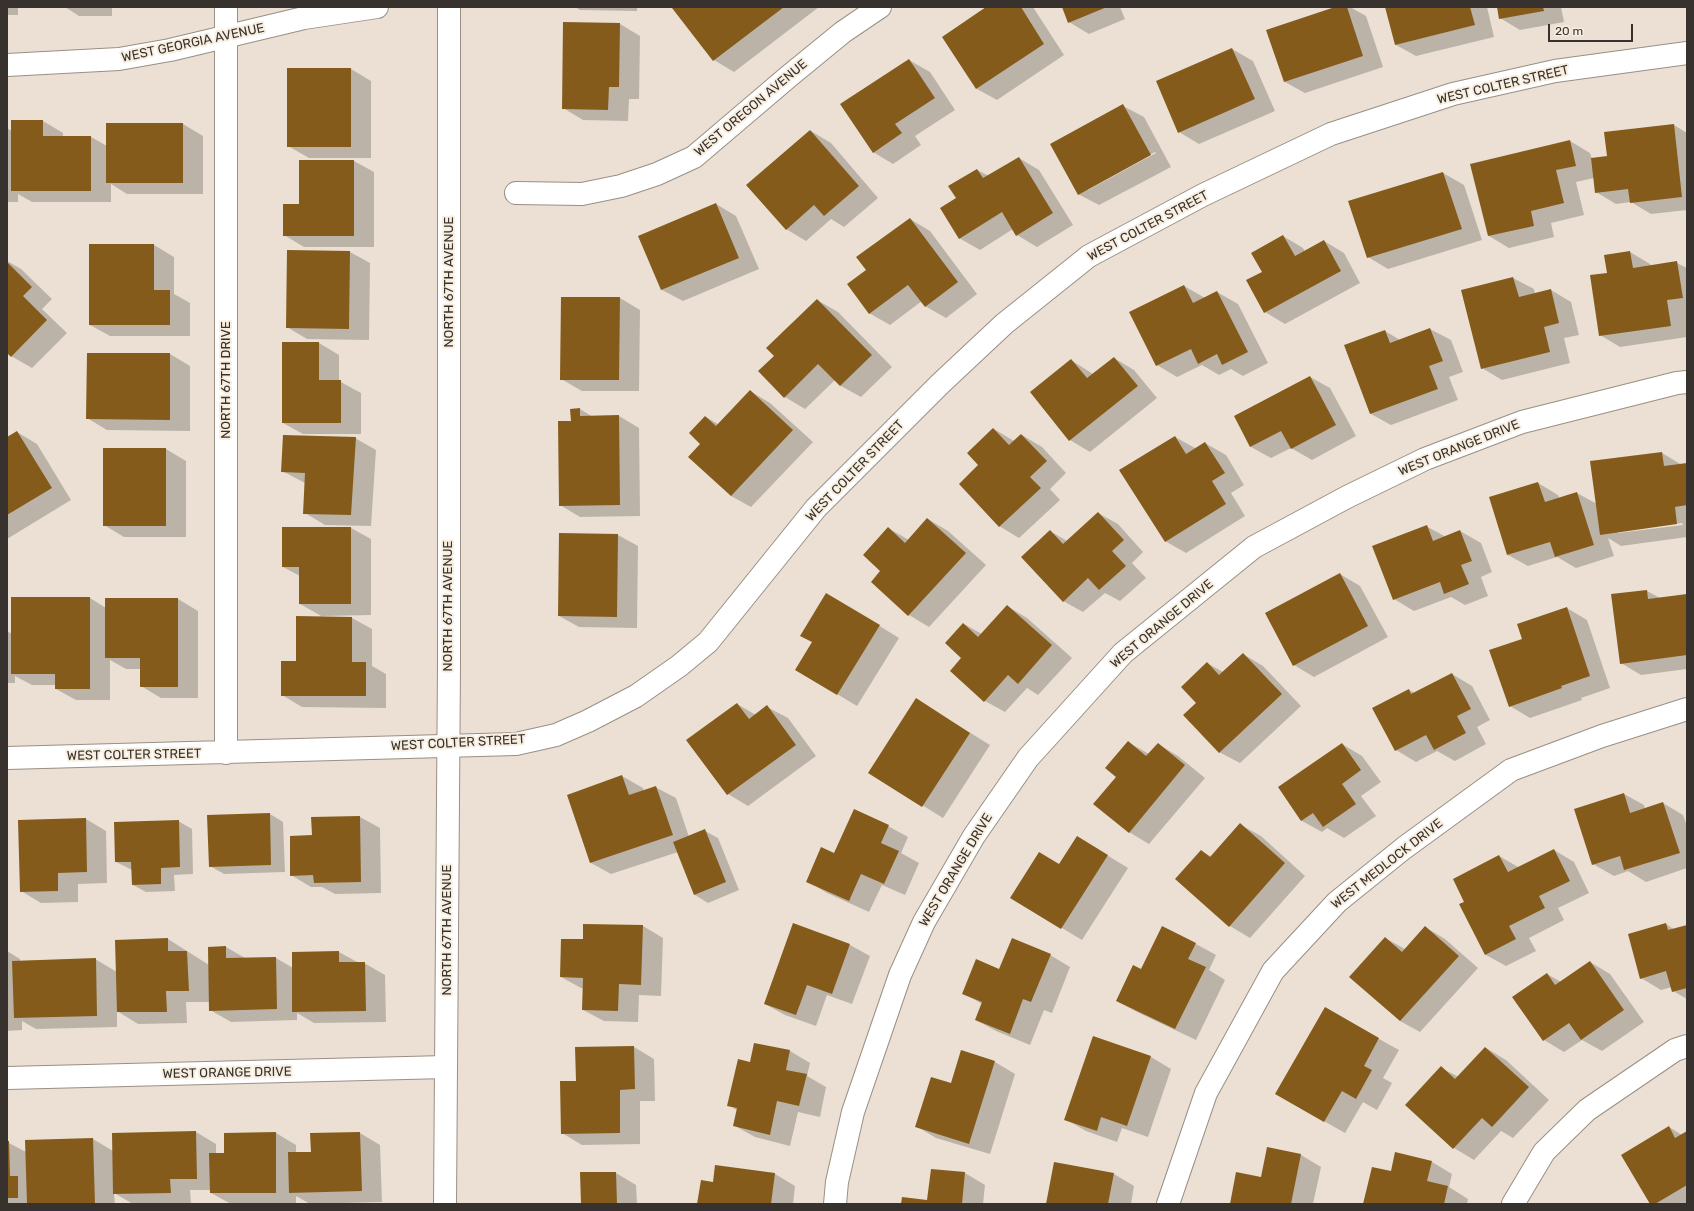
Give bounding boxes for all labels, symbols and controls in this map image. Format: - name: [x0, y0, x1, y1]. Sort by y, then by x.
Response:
- scale bar: [1550, 16, 1635, 42]
- street label: WEST GEORGIA AVENUE: [120, 20, 266, 66]
- text: 20 m: [1555, 24, 1583, 38]
- street label: WEST OREGON AVENUE: [691, 56, 811, 160]
- street label: WEST COLTER STREET: [1436, 62, 1570, 108]
- street label: WEST COLTER STREET: [1085, 188, 1211, 264]
- street label: NORTH 67TH AVENUE: [441, 217, 457, 347]
- street label: NORTH 67TH DRIVE: [218, 321, 234, 439]
- street label: WEST COLTER STREET: [803, 417, 907, 525]
- street label: WEST ORANGE DRIVE: [1396, 417, 1522, 479]
- street label: NORTH 67TH AVENUE: [440, 541, 456, 671]
- street label: WEST ORANGE DRIVE: [1107, 576, 1217, 672]
- street label: WEST COLTER STREET: [390, 732, 526, 754]
- street label: WEST COLTER STREET: [67, 746, 201, 764]
- street label: WEST ORANGE DRIVE: [916, 811, 996, 929]
- street label: WEST MEDLOCK DRIVE: [1328, 816, 1446, 912]
- street label: NORTH 67TH AVENUE: [439, 865, 455, 995]
- street label: WEST ORANGE DRIVE: [162, 1064, 292, 1082]

